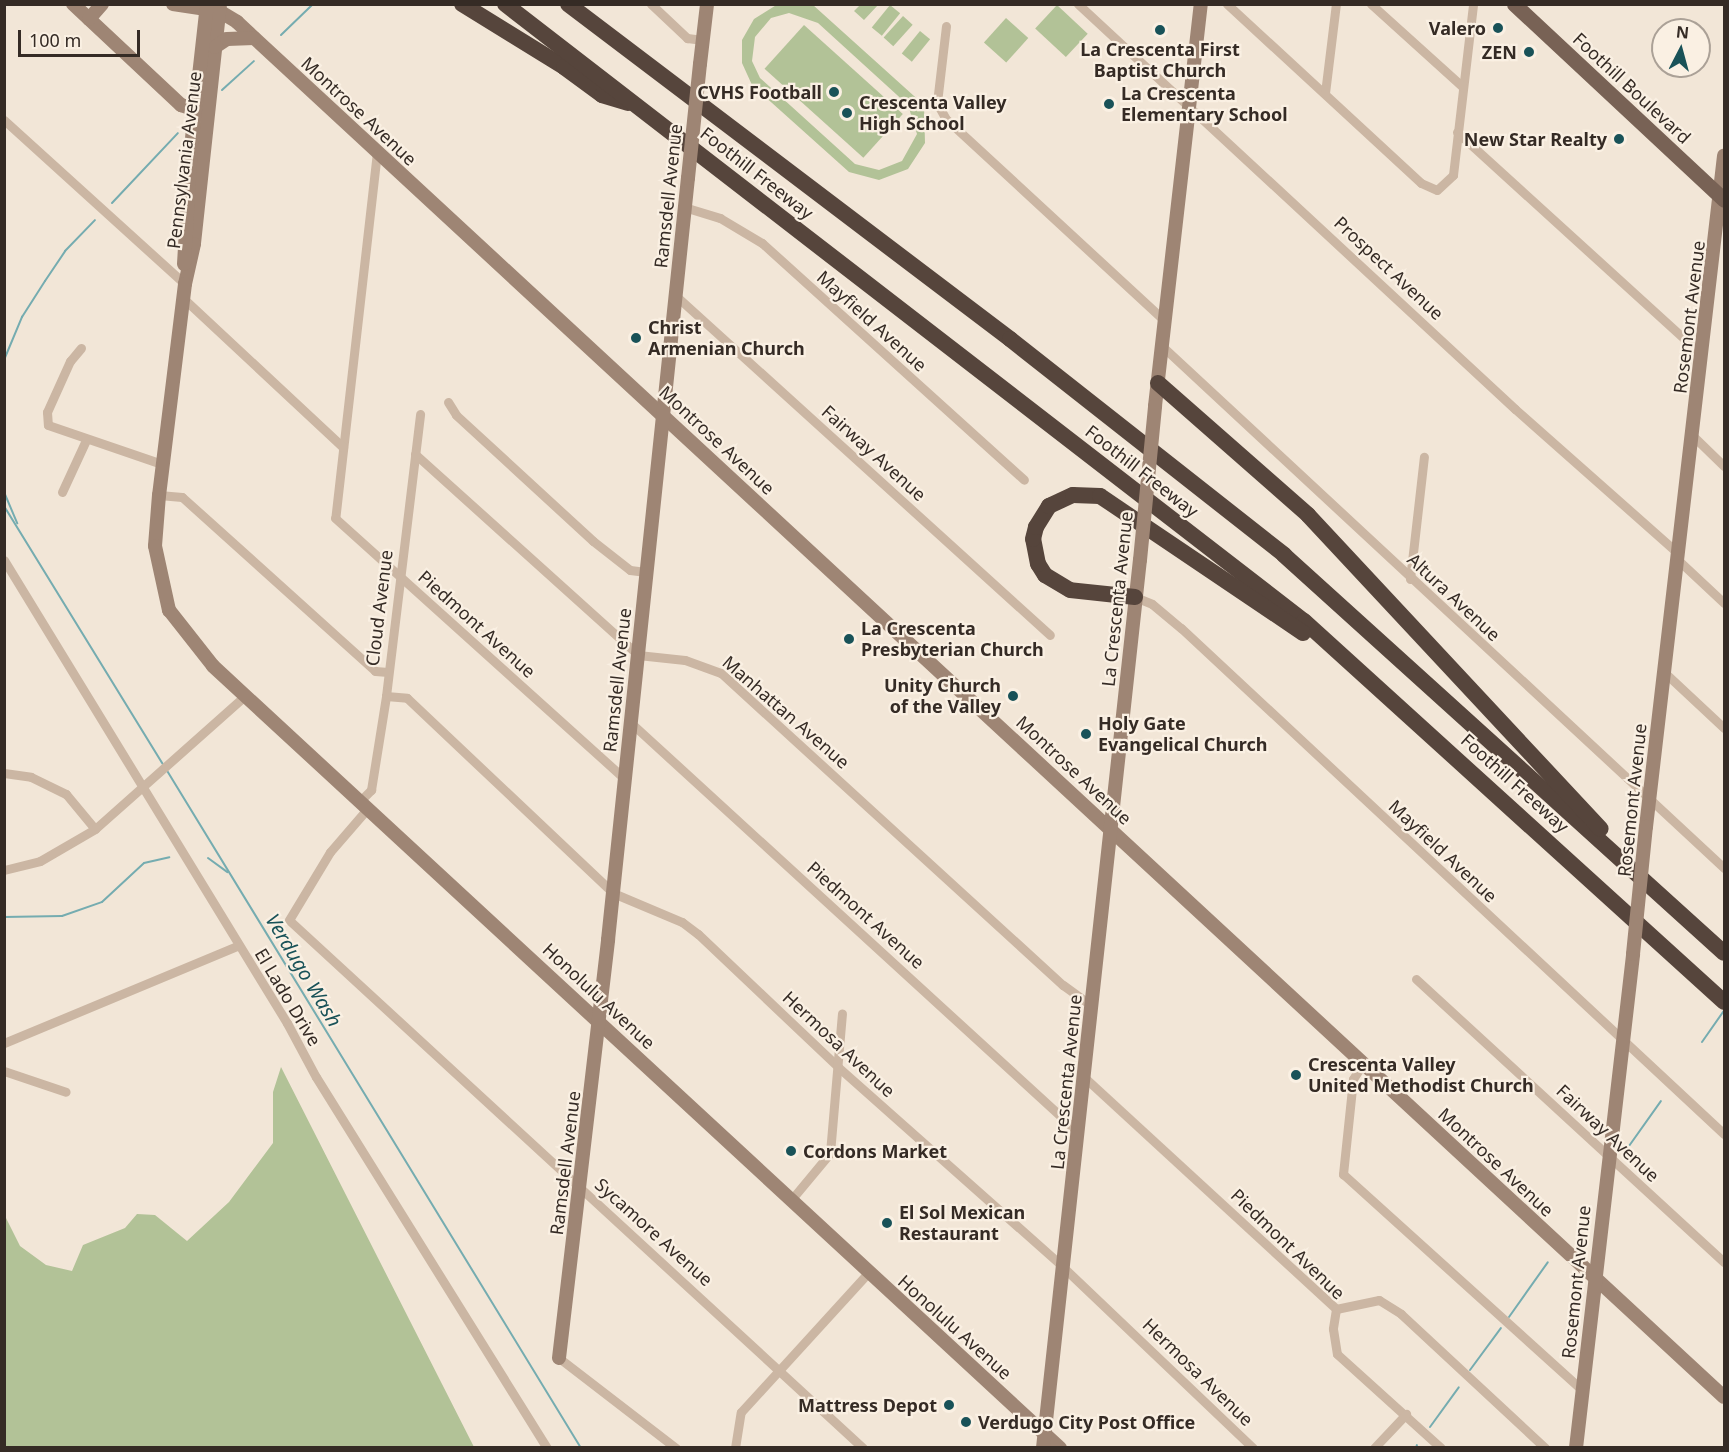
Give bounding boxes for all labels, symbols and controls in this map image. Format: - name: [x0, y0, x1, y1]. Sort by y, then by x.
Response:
- place label: Valero: [1429, 17, 1486, 39]
- scale bar: [21, 18, 142, 56]
- north arrow: [1651, 18, 1711, 78]
- text: N: [1675, 20, 1690, 44]
- marker: Valero: [1491, 21, 1505, 35]
- marker: La Crescenta First Baptist Church: [1153, 23, 1167, 37]
- text: 100 m: [29, 28, 81, 52]
- street label: Foothill Boulevard: [1569, 28, 1695, 148]
- place label: La Crescenta First Baptist Church: [1080, 39, 1240, 82]
- place label: ZEN: [1482, 41, 1517, 63]
- marker: ZEN: [1522, 45, 1536, 59]
- street label: Montrose Avenue: [297, 52, 421, 170]
- street label: Pennsylvania Avenue: [162, 70, 206, 250]
- place label: CVHS Football: [697, 81, 822, 103]
- place label: La Crescenta Elementary School: [1121, 83, 1288, 125]
- marker: CVHS Football: [827, 85, 841, 99]
- place label: Crescenta Valley High School: [859, 92, 1007, 134]
- marker: La Crescenta Elementary School: [1102, 97, 1116, 111]
- marker: Crescenta Valley High School: [840, 106, 854, 120]
- street label: Foothill Freeway: [696, 122, 818, 224]
- street label: Ramsdell Avenue: [650, 123, 686, 269]
- place label: New Star Realty: [1464, 128, 1607, 150]
- marker: New Star Realty: [1612, 132, 1626, 146]
- street label: Prospect Avenue: [1330, 212, 1448, 324]
- street label: Rosemont Avenue: [1669, 239, 1709, 395]
- street label: Mayfield Avenue: [813, 266, 931, 376]
- place label: Christ Armenian Church: [648, 317, 805, 360]
- marker: Christ Armenian Church: [629, 331, 643, 345]
- street label: Montrose Avenue: [655, 381, 779, 499]
- street label: Fairway Avenue: [817, 401, 931, 505]
- street label: Foothill Freeway: [1081, 420, 1203, 522]
- street label: La Crescenta Avenue: [1097, 510, 1137, 688]
- street label: Cloud Avenue: [361, 549, 397, 667]
- street label: Altura Avenue: [1403, 549, 1505, 645]
- street label: Piedmont Avenue: [414, 566, 540, 682]
- street label: Ramsdell Avenue: [599, 607, 635, 753]
- place label: La Crescenta Presbyterian Church: [861, 618, 1044, 660]
- marker: La Crescenta Presbyterian Church: [842, 632, 856, 646]
- street label: Manhattan Avenue: [718, 651, 854, 773]
- place label: Unity Church of the Valley: [884, 675, 1001, 718]
- marker: Unity Church of the Valley: [1006, 689, 1020, 703]
- street label: Montrose Avenue: [1012, 711, 1136, 829]
- place label: Holy Gate Evangelical Church: [1098, 713, 1267, 756]
- street label: Rosemont Avenue: [1613, 722, 1651, 878]
- marker: Holy Gate Evangelical Church: [1079, 727, 1093, 741]
- street label: Foothill Freeway: [1457, 729, 1573, 837]
- street label: Mayfield Avenue: [1384, 795, 1502, 907]
- street label: Piedmont Avenue: [803, 857, 929, 973]
- water label: Verdugo Wash: [261, 909, 347, 1031]
- street label: Honolulu Avenue: [538, 938, 660, 1054]
- street label: El Lado Drive: [250, 944, 326, 1050]
- street label: Hermosa Avenue: [779, 987, 899, 1101]
- street label: La Crescenta Avenue: [1046, 993, 1086, 1171]
- place label: Crescenta Valley United Methodist Church: [1308, 1054, 1534, 1096]
- marker: Crescenta Valley United Methodist Church: [1289, 1068, 1303, 1082]
- street label: Fairway Avenue: [1552, 1080, 1664, 1186]
- street label: Ramsdell Avenue: [545, 1090, 585, 1236]
- street label: Montrose Avenue: [1434, 1103, 1558, 1221]
- place label: Cordons Market: [803, 1140, 947, 1162]
- marker: Cordons Market: [784, 1144, 798, 1158]
- street label: Sycamore Avenue: [591, 1174, 717, 1290]
- street label: Piedmont Avenue: [1227, 1184, 1349, 1304]
- place label: El Sol Mexican Restaurant: [899, 1202, 1025, 1244]
- street label: Rosemont Avenue: [1557, 1204, 1595, 1360]
- marker: El Sol Mexican Restaurant: [880, 1216, 894, 1230]
- street label: Honolulu Avenue: [894, 1270, 1016, 1384]
- street label: Hermosa Avenue: [1138, 1314, 1258, 1430]
- place label: Mattress Depot: [798, 1394, 937, 1416]
- marker: Mattress Depot: [942, 1398, 956, 1412]
- place label: Verdugo City Post Office: [978, 1411, 1195, 1433]
- marker: Verdugo City Post Office: [959, 1415, 973, 1429]

